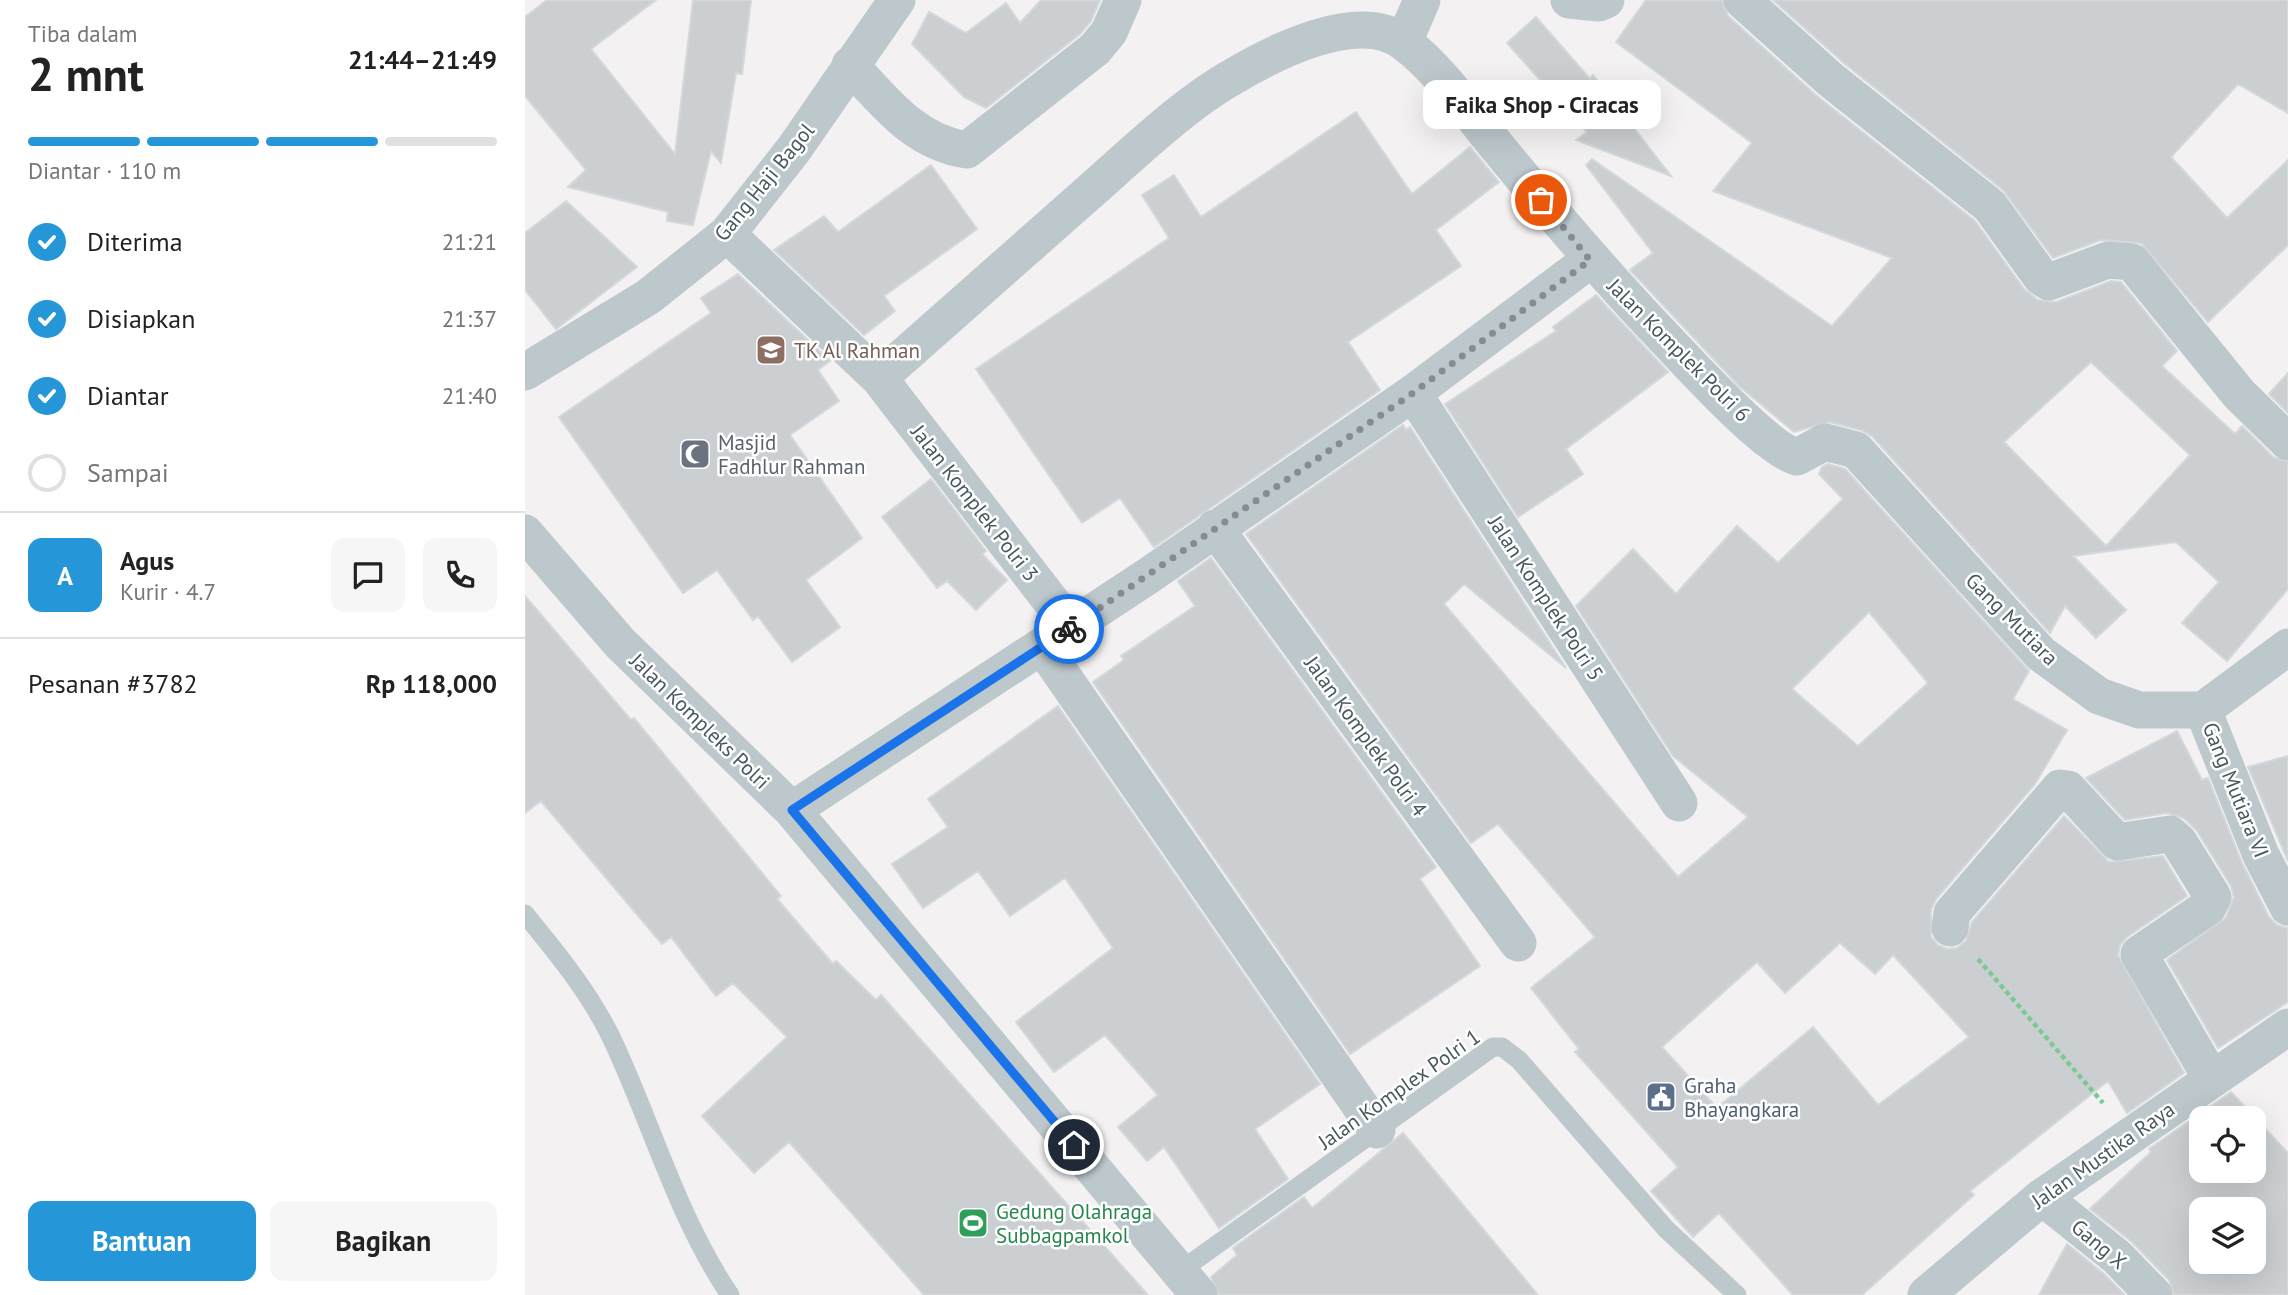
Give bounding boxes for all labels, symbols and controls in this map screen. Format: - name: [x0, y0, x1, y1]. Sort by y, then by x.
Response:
- text: Tiba dalam: [28, 19, 137, 48]
- text: 21:44–21:49: [348, 43, 497, 76]
- text: 2 mnt: [28, 44, 144, 104]
- callout: Faika Shop - Ciracas: [1422, 81, 1660, 130]
- text: Faika Shop - Ciracas: [1445, 90, 1639, 119]
- street label: Gang Haji Bagol: [708, 117, 820, 247]
- text: Diantar · 110 m: [28, 156, 181, 185]
- pin: [1511, 170, 1571, 230]
- icon: bag: [1522, 181, 1560, 219]
- icon: check: [28, 223, 66, 261]
- text: Diterima: [87, 225, 183, 258]
- text: 21:21: [442, 227, 497, 256]
- street label: Jalan Komplek Polri 6: [1601, 272, 1756, 427]
- icon: check: [28, 300, 66, 338]
- text: Disiapkan: [87, 302, 195, 335]
- text: 21:37: [442, 304, 497, 333]
- school or university icon: TK Al Rahman: [754, 333, 788, 367]
- place label: TK Al Rahman: [794, 337, 920, 364]
- icon: check: [28, 377, 66, 415]
- text: Diantar: [87, 379, 169, 412]
- text: 21:40: [442, 381, 497, 410]
- street label: Jalan Komplek Polri 3: [905, 418, 1045, 587]
- place label: Masjid Fadhlur Rahman: [718, 429, 865, 480]
- mosque icon: Masjid Fadhlur Rahman: [678, 437, 712, 471]
- text: Sampai: [87, 456, 169, 489]
- street label: Jalan Komplek Polri 5: [1482, 509, 1610, 686]
- button: chat: [331, 538, 405, 612]
- button: phone: [423, 538, 497, 612]
- text: Agus: [120, 544, 174, 577]
- text: A: [57, 559, 73, 592]
- street label: Gang Mutiara: [1960, 567, 2064, 671]
- text: Kurir · 4.7: [120, 577, 216, 606]
- courier: [1034, 594, 1104, 664]
- icon: bike: [1050, 610, 1088, 648]
- street label: Jalan Kompleks Polri: [624, 647, 776, 795]
- street label: Jalan Komplek Polri 4: [1298, 650, 1433, 821]
- text: Pesanan #3782: [28, 667, 198, 700]
- text: Rp 118,000: [366, 667, 497, 700]
- street label: Gang Mutiara VI: [2197, 719, 2275, 861]
- street label: Jalan Komplex Polri 1: [1312, 1023, 1485, 1156]
- place label: Graha Bhayangkara: [1684, 1072, 1799, 1123]
- public building icon: Graha Bhayangkara: [1644, 1080, 1678, 1114]
- street label: Jalan Mustika Raya: [2025, 1096, 2180, 1215]
- map controls: [2189, 1106, 2266, 1274]
- button: locate: [2189, 1106, 2266, 1183]
- pin: [1044, 1115, 1104, 1175]
- icon: home: [1055, 1126, 1093, 1164]
- button: layers: [2189, 1197, 2266, 1274]
- place label: Gedung Olahraga Subbagpamkol: [996, 1198, 1152, 1249]
- button: Bantuan: [28, 1201, 256, 1281]
- button: Bagikan: [270, 1201, 497, 1281]
- sports icon: Gedung Olahraga Subbagpamkol: [956, 1206, 990, 1240]
- street label: Gang X: [2066, 1213, 2132, 1275]

